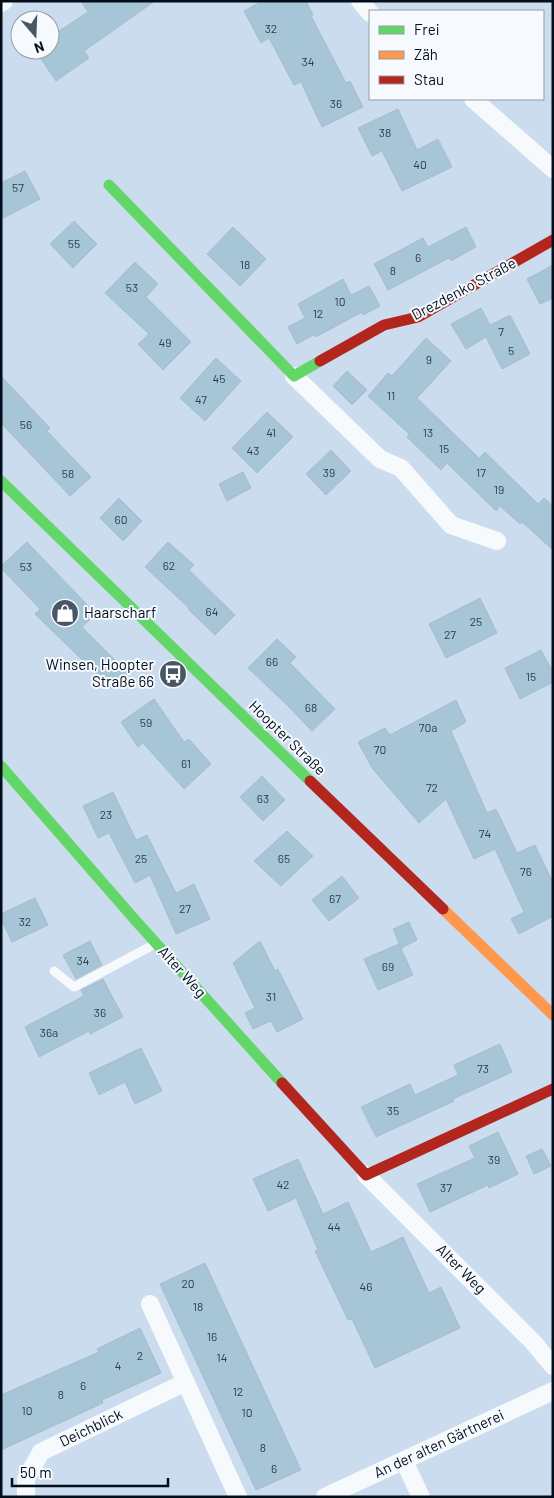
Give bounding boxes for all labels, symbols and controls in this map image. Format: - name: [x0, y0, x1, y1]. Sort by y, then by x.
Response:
- north arrow: [10, 10, 60, 60]
- legend: [369, 10, 544, 100]
- text: Frei: [414, 20, 440, 38]
- house number: 32: [265, 21, 277, 35]
- text: N: [32, 38, 47, 57]
- text: Zäh: [414, 45, 438, 63]
- house number: 34: [302, 54, 314, 68]
- text: Stau: [414, 70, 444, 88]
- house number: 36: [330, 96, 342, 110]
- house number: 38: [379, 125, 391, 139]
- house number: 40: [413, 157, 427, 171]
- house number: 57: [12, 180, 24, 194]
- house number: 55: [68, 236, 80, 250]
- house number: 6: [415, 250, 421, 264]
- street label: Drezdenko Straße: [408, 253, 519, 323]
- house number: 18: [240, 257, 250, 271]
- house number: 8: [390, 263, 396, 277]
- house number: 53: [126, 280, 138, 294]
- house number: 10: [335, 294, 345, 308]
- house number: 12: [313, 306, 323, 320]
- house number: 7: [498, 324, 504, 338]
- house number: 49: [159, 335, 171, 349]
- house number: 5: [508, 343, 514, 357]
- house number: 9: [426, 352, 432, 366]
- house number: 45: [213, 371, 225, 385]
- house number: 11: [387, 388, 395, 402]
- house number: 47: [195, 392, 207, 406]
- house number: 56: [20, 417, 32, 431]
- house number: 41: [266, 425, 276, 439]
- house number: 13: [423, 425, 433, 439]
- house number: 15: [439, 441, 449, 455]
- house number: 43: [247, 443, 259, 457]
- house number: 39: [323, 465, 335, 479]
- house number: 17: [476, 465, 486, 479]
- house number: 58: [62, 466, 74, 480]
- house number: 19: [494, 482, 504, 496]
- house number: 60: [115, 512, 127, 526]
- house number: 62: [163, 558, 175, 572]
- house number: 53: [20, 559, 32, 573]
- shop icon: Haarscharf: [50, 598, 80, 628]
- place label: Haarscharf: [84, 603, 156, 621]
- house number: 64: [206, 604, 218, 618]
- house number: 25: [470, 614, 482, 628]
- house number: 27: [444, 627, 456, 641]
- house number: 66: [266, 654, 278, 668]
- place label: Winsen, Hoopter Straße 66: [46, 655, 155, 690]
- bus stop icon: Winsen, Hoopter Straße 66: [158, 659, 188, 689]
- house number: 15: [526, 669, 536, 683]
- street label: Hoopter Straße: [246, 696, 330, 778]
- house number: 68: [305, 700, 317, 714]
- house number: 59: [140, 715, 152, 729]
- house number: 70a: [419, 720, 437, 734]
- house number: 70: [374, 742, 386, 756]
- house number: 61: [181, 756, 191, 770]
- house number: 72: [426, 780, 438, 794]
- house number: 63: [257, 791, 269, 805]
- house number: 23: [100, 807, 112, 821]
- house number: 74: [479, 826, 491, 840]
- house number: 25: [135, 851, 147, 865]
- house number: 65: [278, 851, 290, 865]
- house number: 76: [520, 864, 532, 878]
- house number: 67: [329, 891, 341, 905]
- house number: 27: [179, 901, 191, 915]
- house number: 32: [19, 914, 31, 928]
- street label: Alter Weg: [155, 942, 210, 1001]
- house number: 34: [77, 953, 89, 967]
- house number: 69: [382, 959, 394, 973]
- house number: 31: [266, 989, 276, 1003]
- house number: 36: [94, 1005, 106, 1019]
- house number: 36a: [40, 1025, 58, 1039]
- house number: 73: [477, 1061, 489, 1075]
- house number: 35: [387, 1103, 399, 1117]
- house number: 39: [488, 1152, 500, 1166]
- house number: 42: [276, 1177, 290, 1191]
- house number: 37: [440, 1180, 452, 1194]
- house number: 44: [327, 1219, 341, 1233]
- street label: Alter Weg: [433, 1240, 490, 1297]
- house number: 20: [181, 1276, 195, 1290]
- house number: 46: [360, 1279, 372, 1293]
- house number: 18: [193, 1299, 203, 1313]
- house number: 16: [207, 1329, 217, 1343]
- house number: 2: [137, 1348, 143, 1362]
- house number: 14: [217, 1350, 227, 1364]
- house number: 4: [115, 1358, 121, 1372]
- house number: 6: [80, 1378, 86, 1392]
- house number: 12: [233, 1384, 243, 1398]
- house number: 8: [58, 1387, 64, 1401]
- house number: 10: [22, 1403, 32, 1417]
- street label: Deichblick: [56, 1404, 125, 1450]
- house number: 10: [242, 1405, 252, 1419]
- street label: An der alten Gärtnerei: [371, 1405, 506, 1481]
- house number: 8: [260, 1440, 266, 1454]
- scale bar: [12, 1456, 169, 1488]
- house number: 6: [271, 1461, 277, 1475]
- text: 50 m: [20, 1463, 52, 1481]

